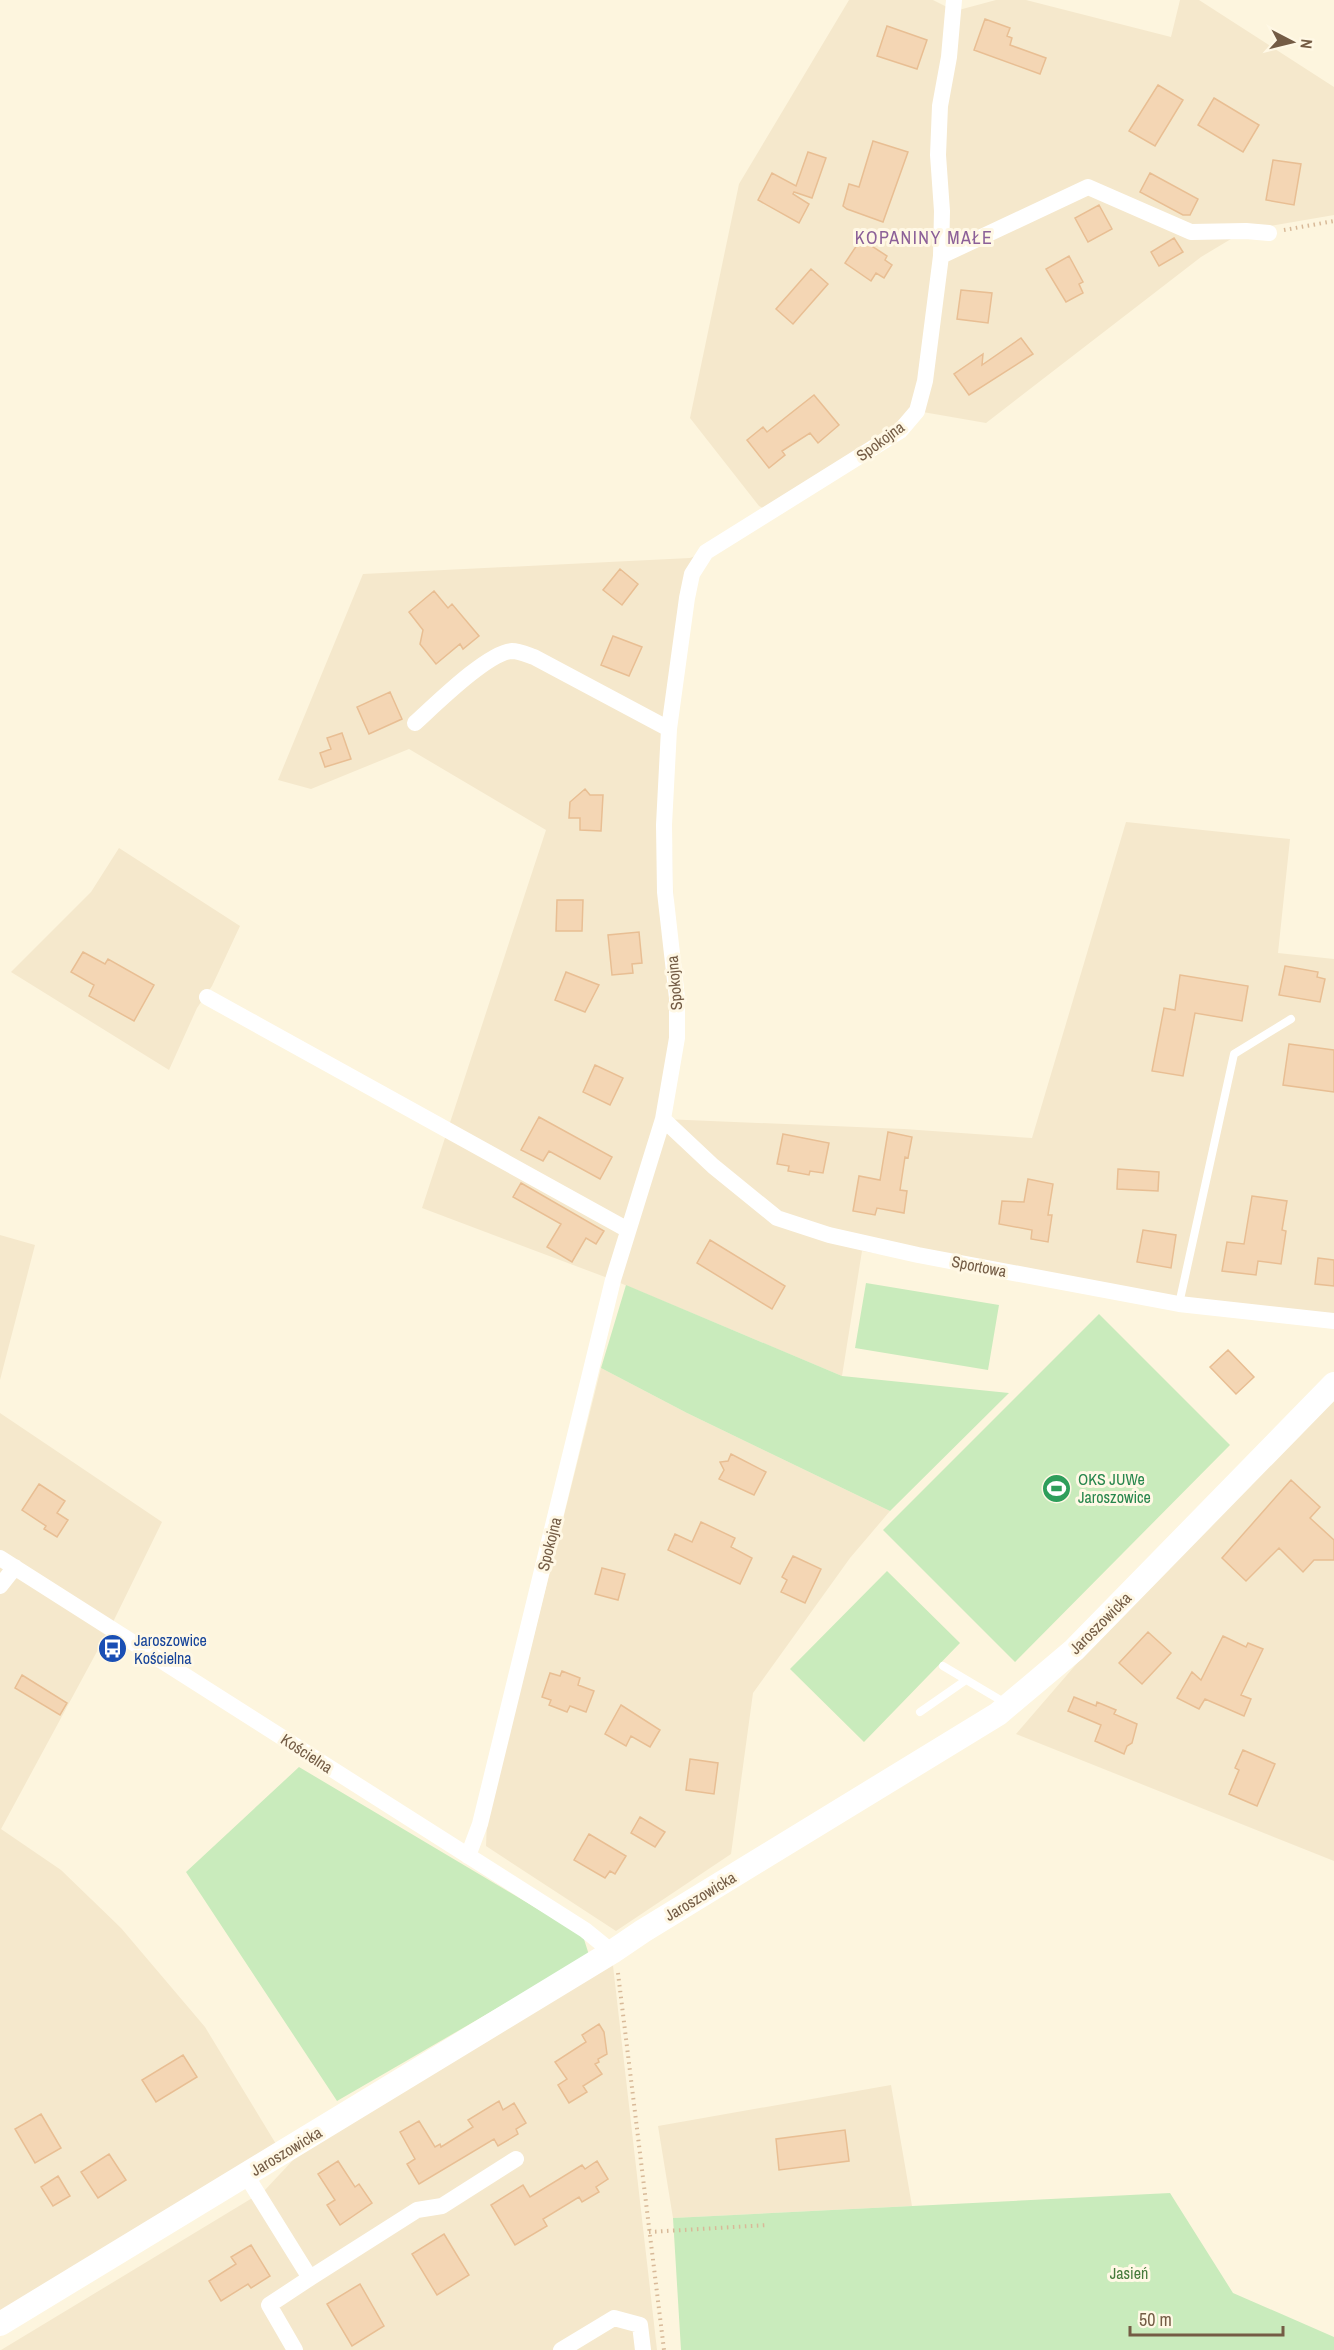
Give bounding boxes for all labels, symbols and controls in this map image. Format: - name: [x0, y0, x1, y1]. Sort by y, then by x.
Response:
- north arrow: [1262, 12, 1322, 72]
- text: N: [1295, 38, 1318, 50]
- district label: KOPANINY MAŁE: [855, 225, 993, 250]
- street label: Spokojna: [851, 416, 909, 466]
- street label: Spokojna: [661, 954, 687, 1011]
- street label: Sportowa: [950, 1250, 1009, 1282]
- place label: OKS JUWe Jaroszowice: [1078, 1468, 1151, 1508]
- sports icon: OKS JUWe Jaroszowice: [1041, 1472, 1073, 1504]
- street label: Spokojna: [532, 1514, 566, 1573]
- street label: Jaroszowicka: [1064, 1587, 1136, 1659]
- place label: Jaroszowice Kościelna: [134, 1629, 207, 1669]
- bus stop icon: Jaroszowice Kościelna: [97, 1633, 129, 1665]
- street label: Kościelna: [277, 1728, 338, 1778]
- street label: Jaroszowicka: [660, 1866, 740, 1926]
- street label: Jaroszowicka: [246, 2121, 326, 2181]
- park label: Jasień: [1110, 2262, 1148, 2284]
- scale bar: [1130, 2299, 1283, 2337]
- text: 50 m: [1139, 2307, 1172, 2332]

